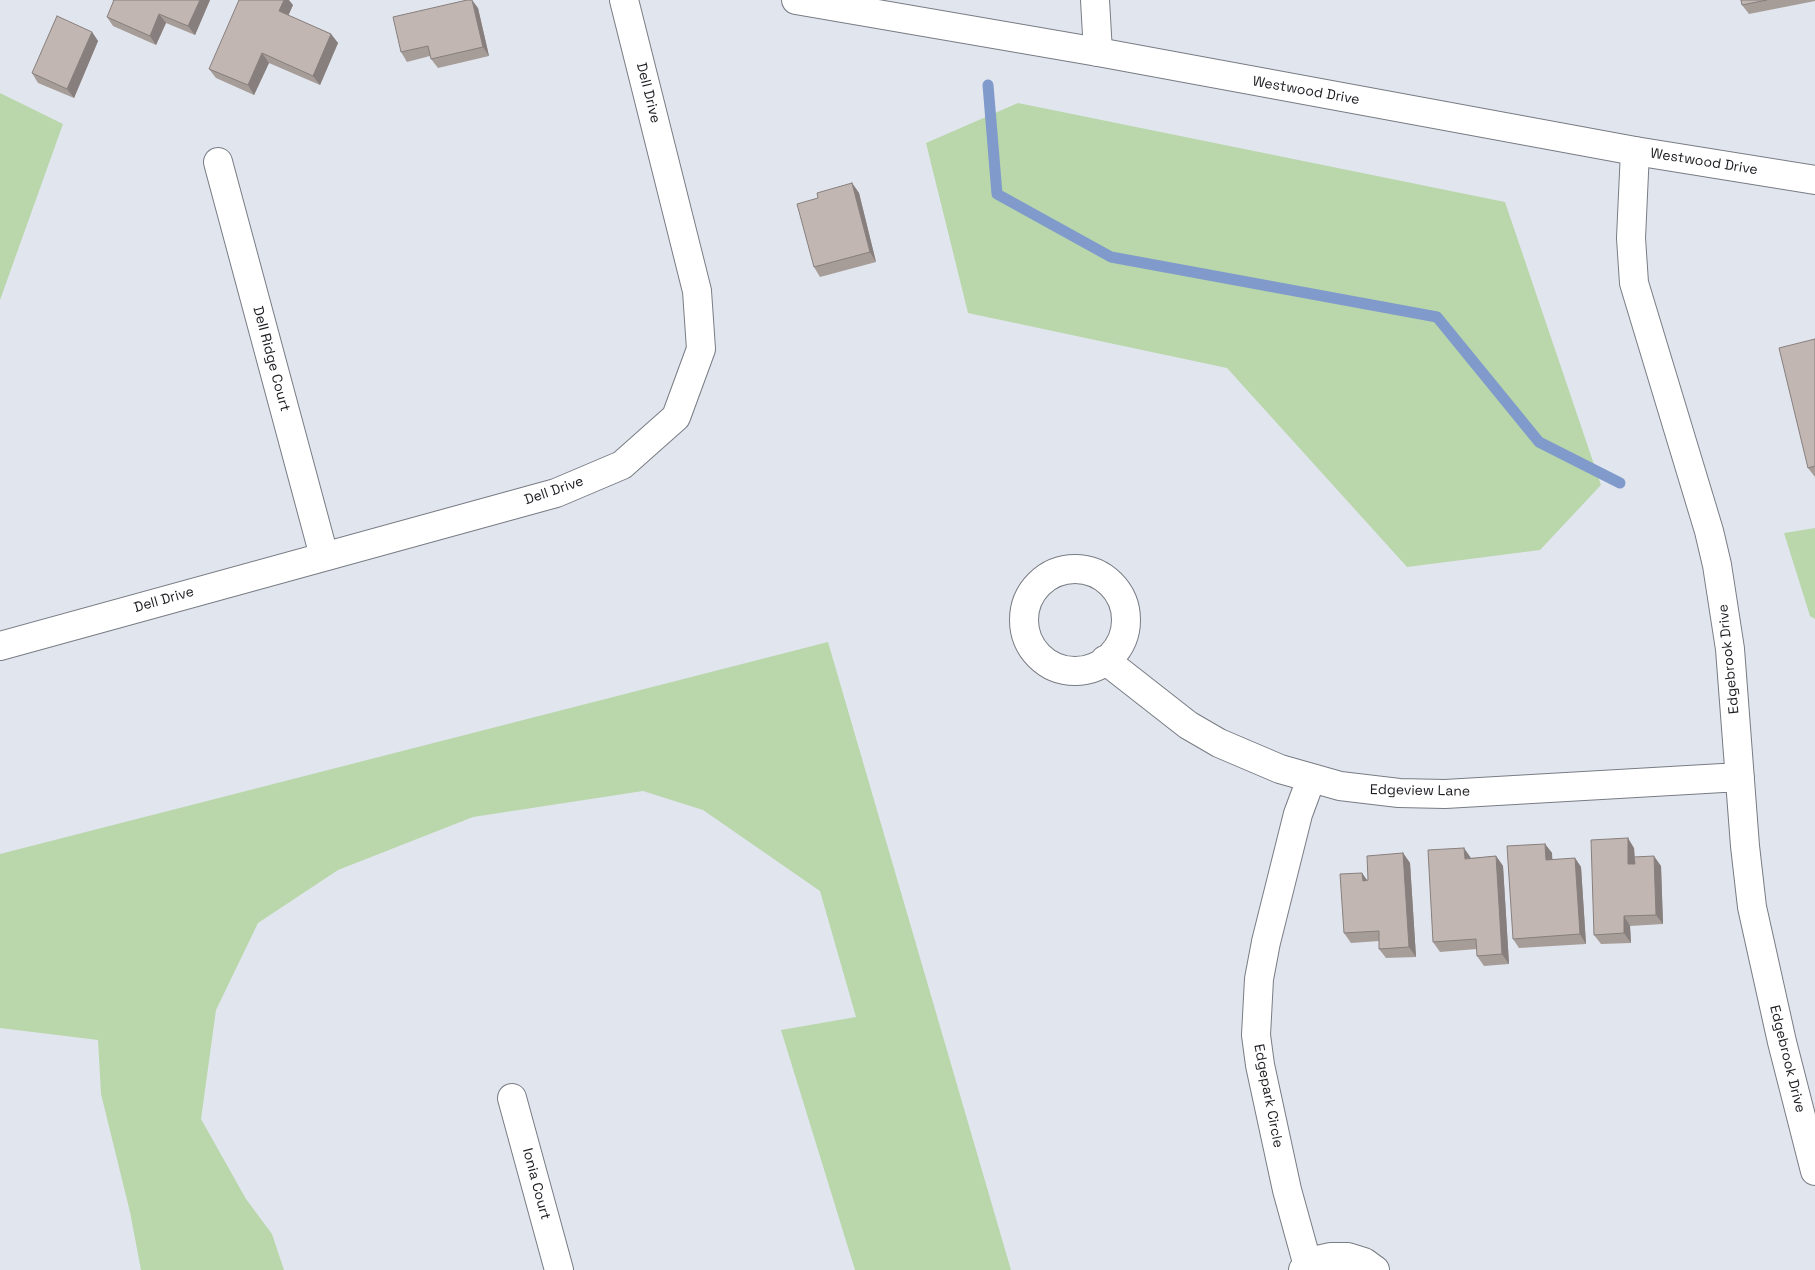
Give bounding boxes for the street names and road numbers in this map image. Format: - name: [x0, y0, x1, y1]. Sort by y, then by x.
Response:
- street label: Dell Drive: [632, 61, 664, 125]
- street label: Westwood Drive: [1251, 73, 1361, 109]
- street label: Westwood Drive: [1649, 145, 1759, 179]
- street label: Dell Ridge Court: [249, 305, 293, 413]
- street label: Dell Drive: [522, 473, 586, 509]
- street label: Dell Drive: [132, 583, 196, 617]
- street label: Edgebrook Drive: [1715, 603, 1743, 715]
- street label: Edgeview Lane: [1370, 782, 1470, 800]
- street label: Edgebrook Drive: [1766, 1004, 1808, 1114]
- street label: Edgepark Circle: [1250, 1043, 1286, 1149]
- street label: Ionia Court: [518, 1146, 554, 1222]

